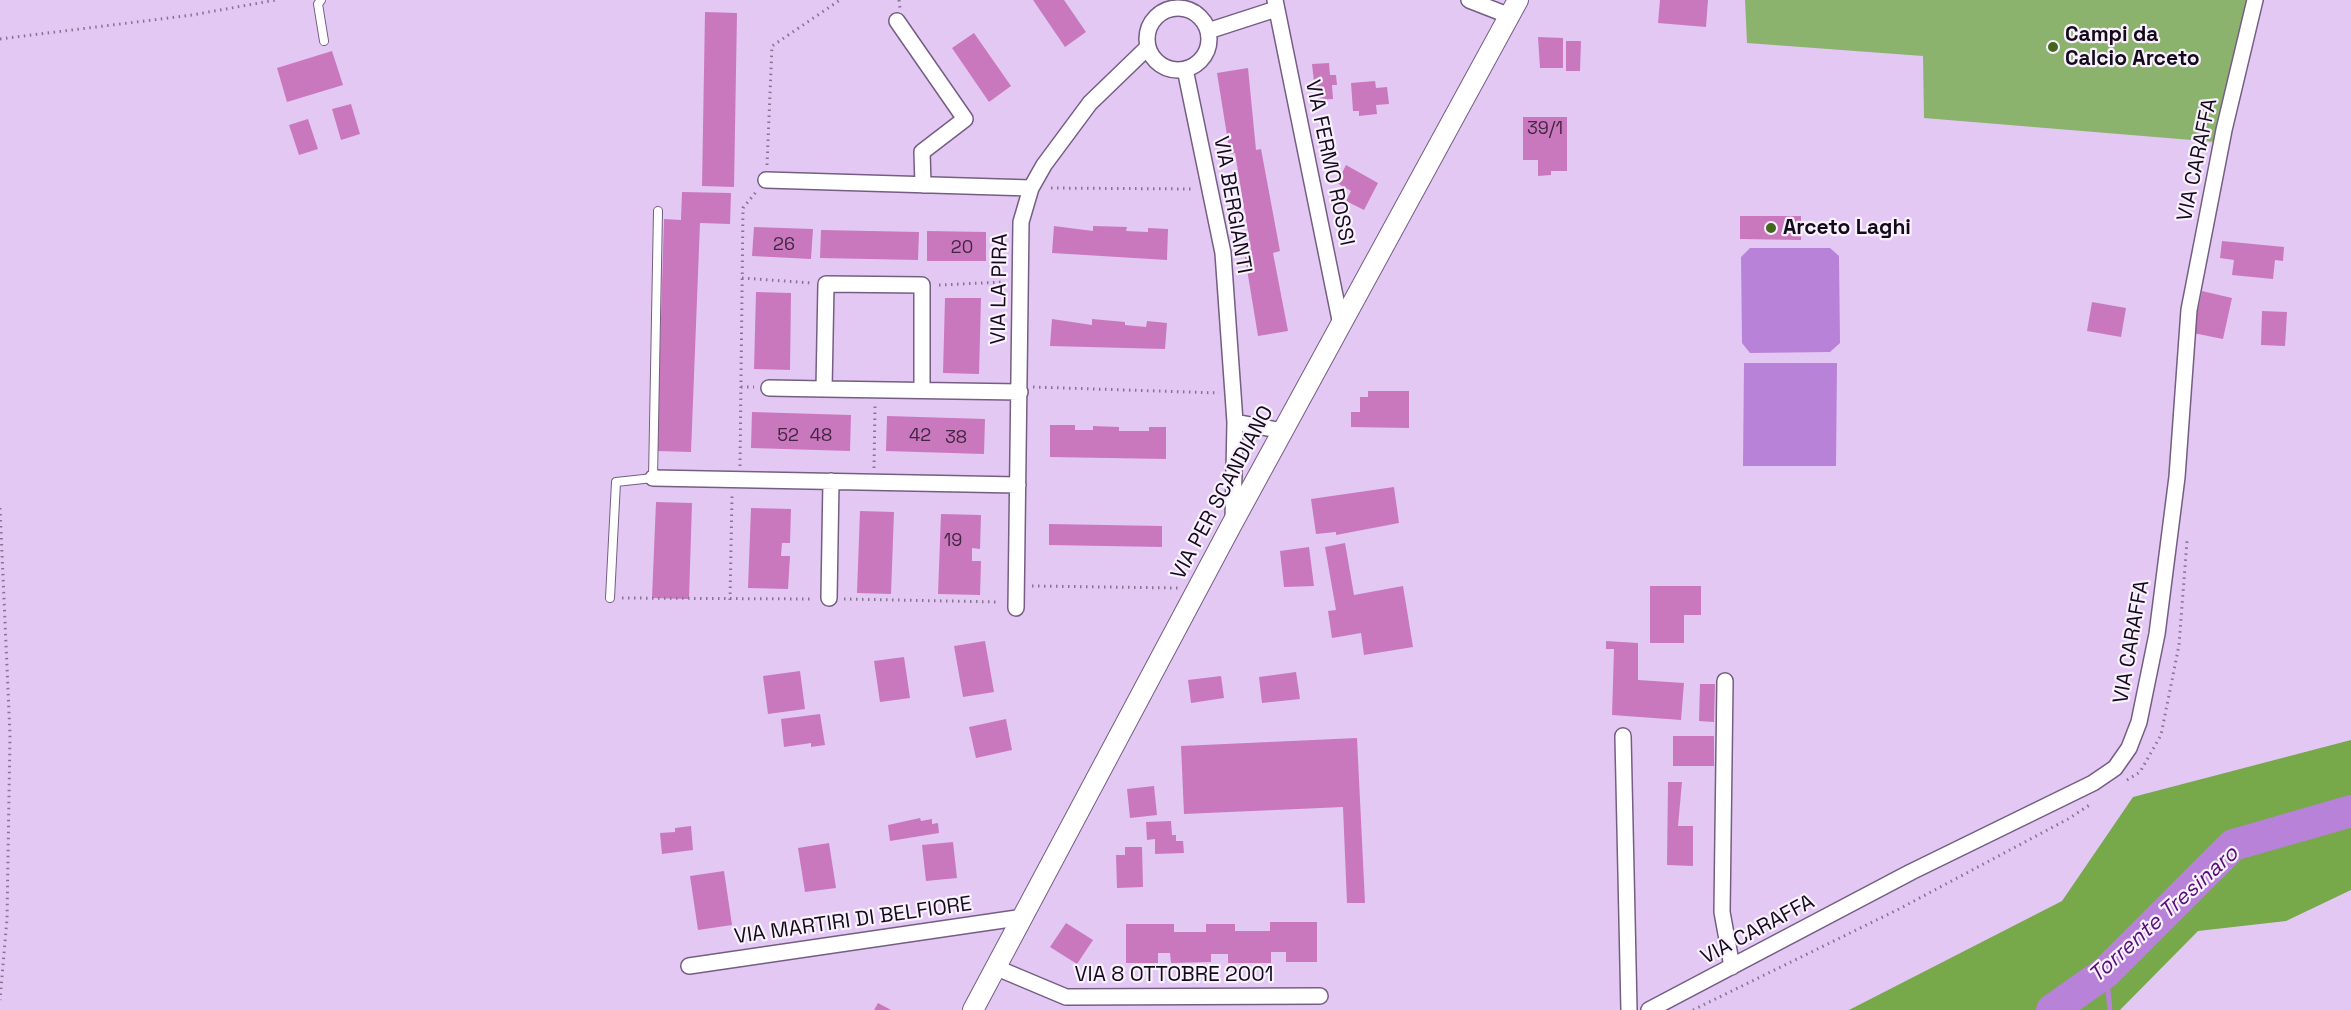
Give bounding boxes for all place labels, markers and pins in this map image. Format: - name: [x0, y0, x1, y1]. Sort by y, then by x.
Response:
- place label: Campi da Calcio Arceto: [2065, 22, 2200, 72]
- marker: Campi da Calcio Arceto: [2046, 40, 2060, 54]
- place label: Arceto Laghi: [1783, 215, 1911, 241]
- marker: Arceto Laghi: [1764, 221, 1778, 235]

